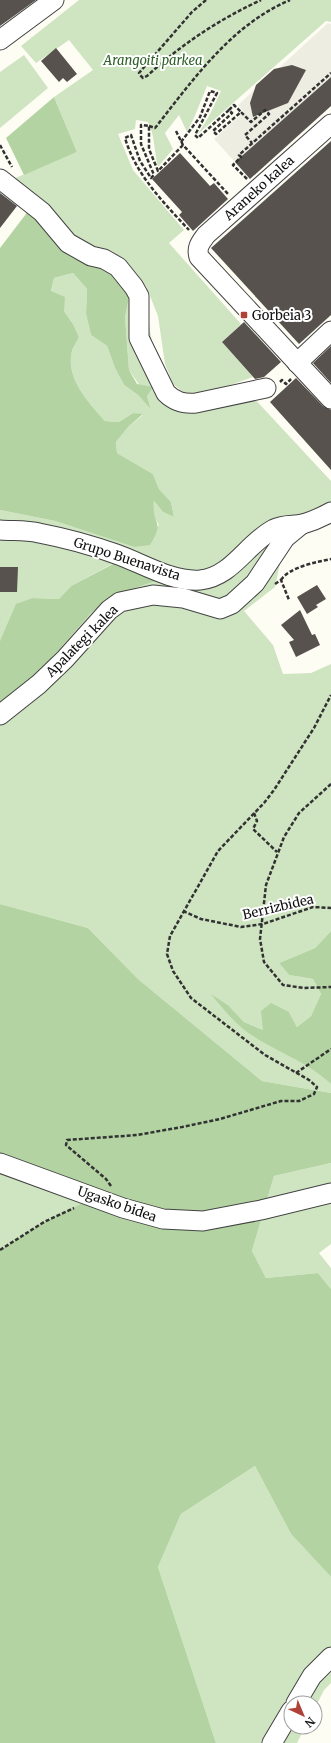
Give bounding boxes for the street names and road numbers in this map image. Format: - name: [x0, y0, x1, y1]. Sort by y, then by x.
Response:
- street label: Araneko kalea: [220, 152, 298, 225]
- street label: Grupo Buenavista: [72, 534, 183, 584]
- street label: Apalategi kalea: [42, 601, 122, 681]
- street label: Berrizbidea: [241, 891, 315, 923]
- street label: Ugasko bidea: [75, 1183, 159, 1225]

